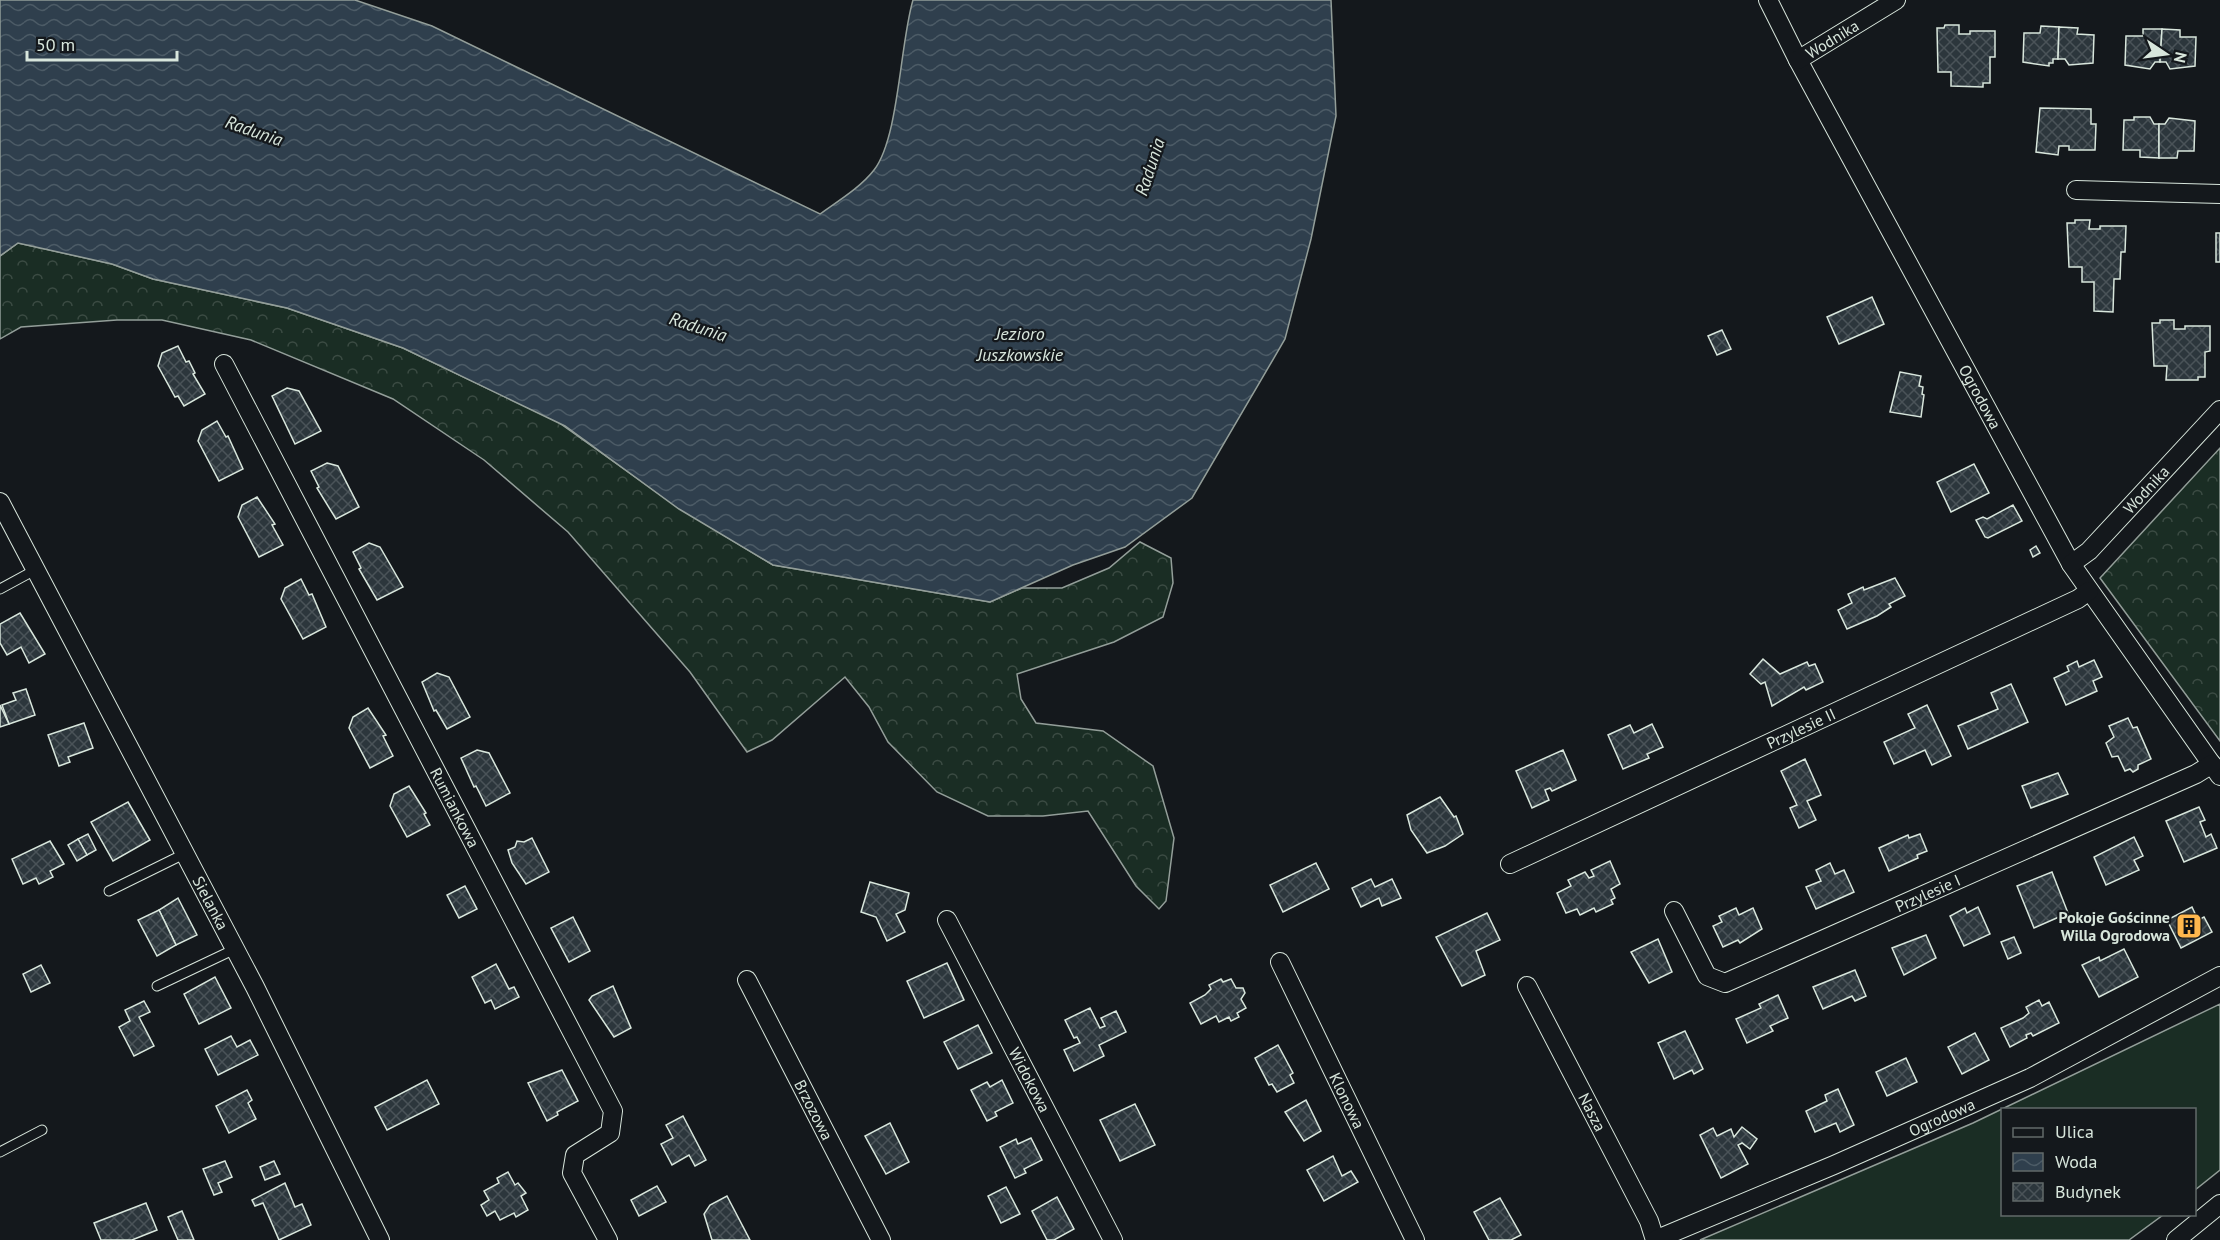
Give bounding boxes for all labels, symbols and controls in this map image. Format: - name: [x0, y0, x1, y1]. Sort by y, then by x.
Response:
- street label: Wodnika: [1802, 15, 1862, 63]
- scale bar: [27, 24, 177, 62]
- north arrow: [2136, 24, 2196, 84]
- text: 50 m: [36, 33, 75, 56]
- text: N: [2170, 50, 2192, 65]
- water label: Radunia: [222, 110, 286, 151]
- water label: Radunia: [1129, 135, 1170, 199]
- water label: Radunia: [666, 306, 730, 347]
- water label: Jezioro Juszkowskie: [975, 322, 1064, 366]
- street label: Ogrodowa: [1955, 361, 2006, 432]
- street label: Wodnika: [2119, 461, 2173, 518]
- street label: Przylesie II: [1763, 704, 1839, 753]
- street label: Rumiankowa: [426, 764, 484, 851]
- street label: Przylesie I: [1892, 870, 1963, 916]
- street label: Sielanka: [188, 873, 233, 933]
- place label: Pokoje Gościnne Willa Ogrodowa: [2058, 907, 2170, 945]
- building icon: Pokoje Gościnne Willa Ogrodowa: [2174, 911, 2204, 941]
- street label: Widokowa: [1005, 1044, 1055, 1116]
- street label: Klonowa: [1325, 1069, 1369, 1132]
- street label: Brzozowa: [790, 1076, 838, 1143]
- street label: Nasza: [1574, 1089, 1611, 1135]
- street label: Ogrodowa: [1906, 1094, 1978, 1141]
- legend: [2001, 1108, 2196, 1216]
- text: Ulica: [2055, 1120, 2094, 1143]
- text: Woda: [2055, 1150, 2097, 1173]
- text: Budynek: [2055, 1180, 2121, 1203]

